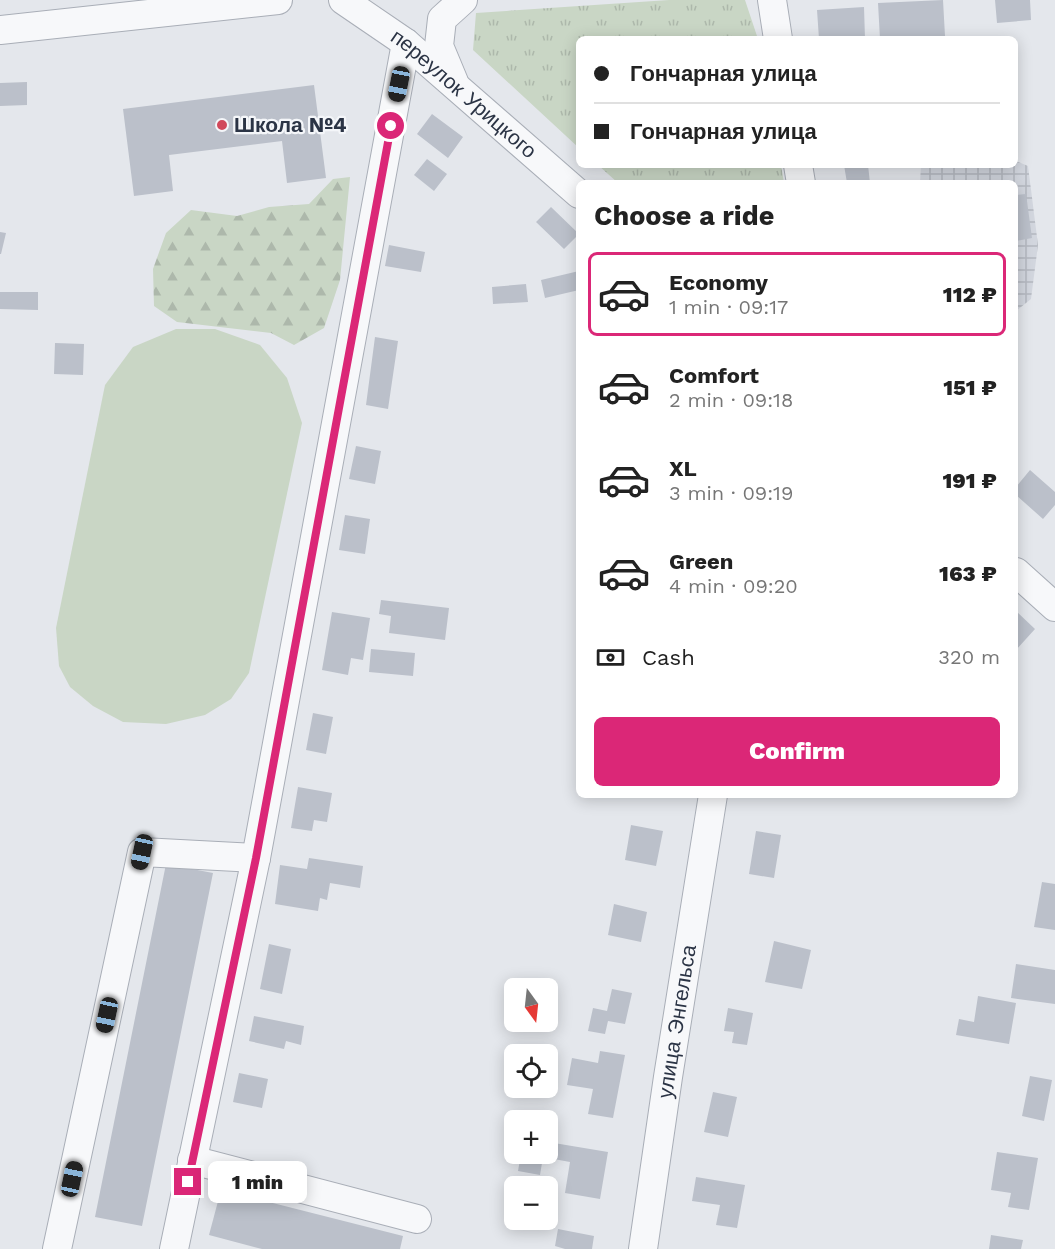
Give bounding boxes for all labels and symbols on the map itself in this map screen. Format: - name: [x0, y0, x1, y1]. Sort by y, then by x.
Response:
- street label: переулок Урицкого: [386, 23, 542, 163]
- car: [387, 65, 411, 103]
- place label: Школа №4: [234, 112, 347, 137]
- route start: [377, 112, 404, 139]
- marker: Школа №4: [215, 118, 229, 132]
- car: [129, 833, 155, 871]
- street label: улица Энгельса: [652, 943, 701, 1100]
- north arrow: [504, 978, 558, 1032]
- car: [94, 996, 120, 1034]
- car: [59, 1160, 85, 1198]
- callout: 1 min: [209, 1161, 308, 1203]
- route end: [174, 1168, 201, 1195]

